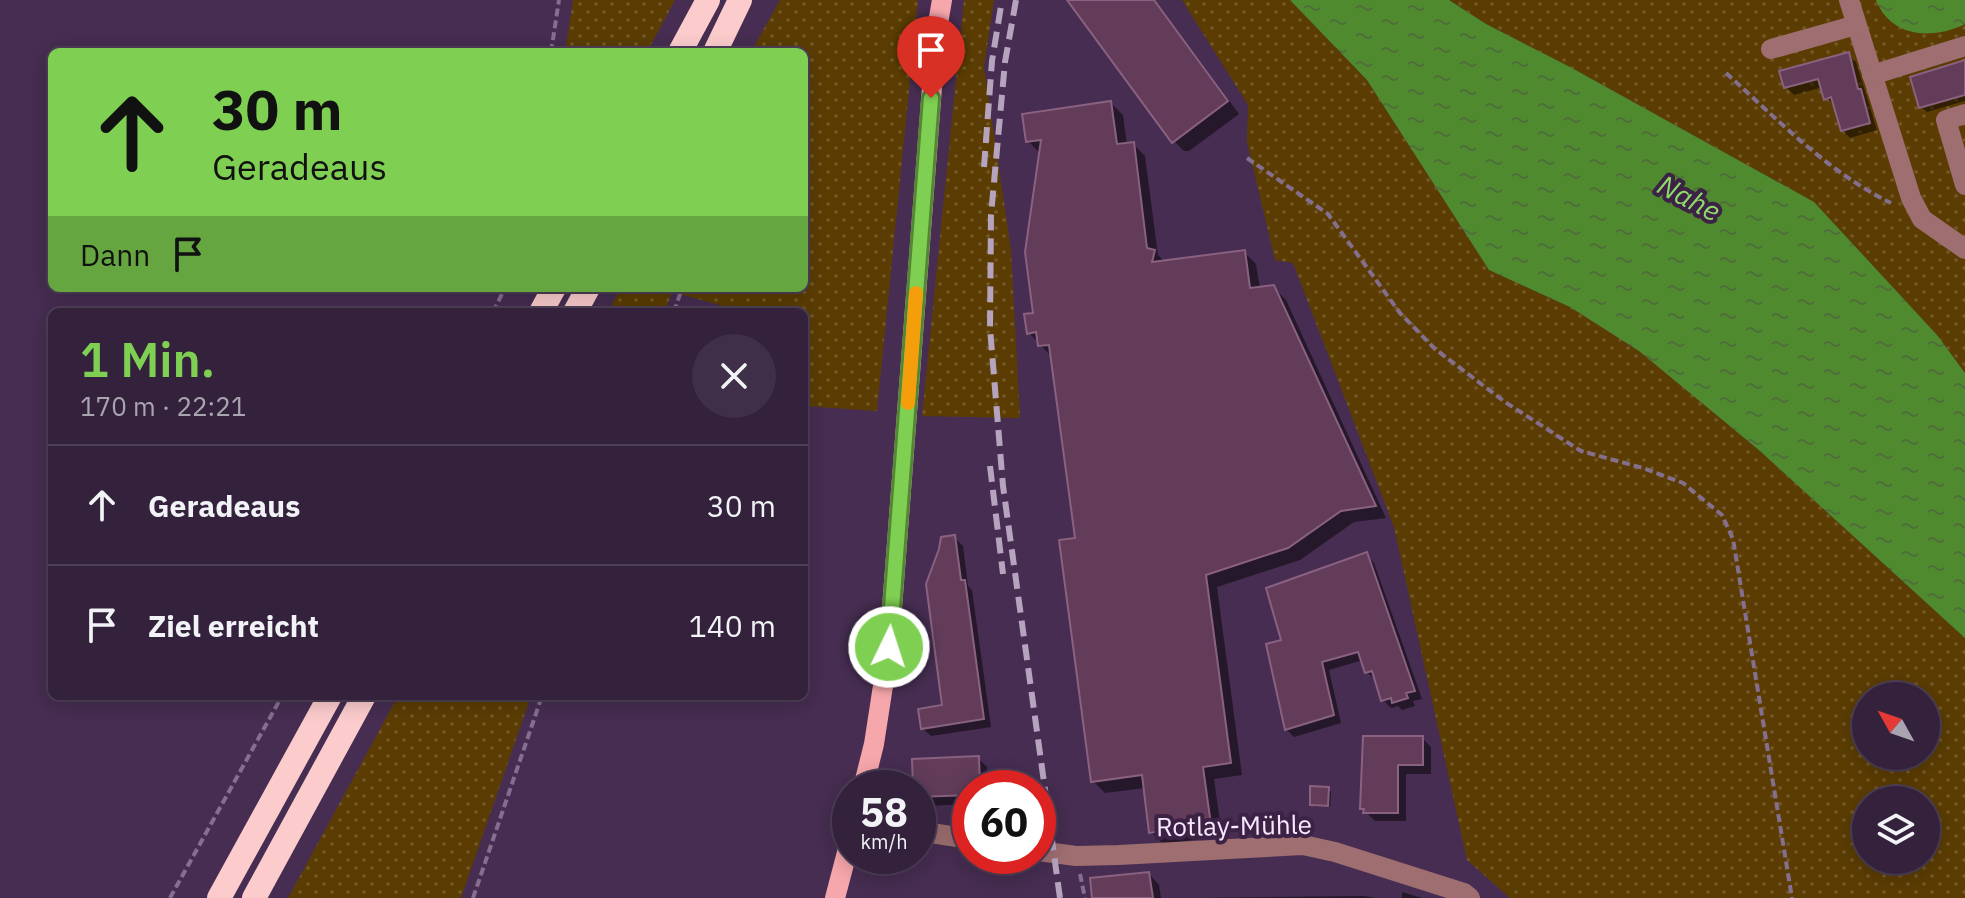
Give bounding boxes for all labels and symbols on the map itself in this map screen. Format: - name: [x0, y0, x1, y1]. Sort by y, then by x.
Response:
- pin: [897, 16, 965, 98]
- water label: Nahe: [1652, 166, 1727, 229]
- position arrow: [847, 605, 931, 689]
- north arrow: [1852, 682, 1940, 770]
- speed limit sign: 60: [952, 770, 1056, 874]
- street label: Rotlay-Mühle: [1156, 807, 1312, 843]

